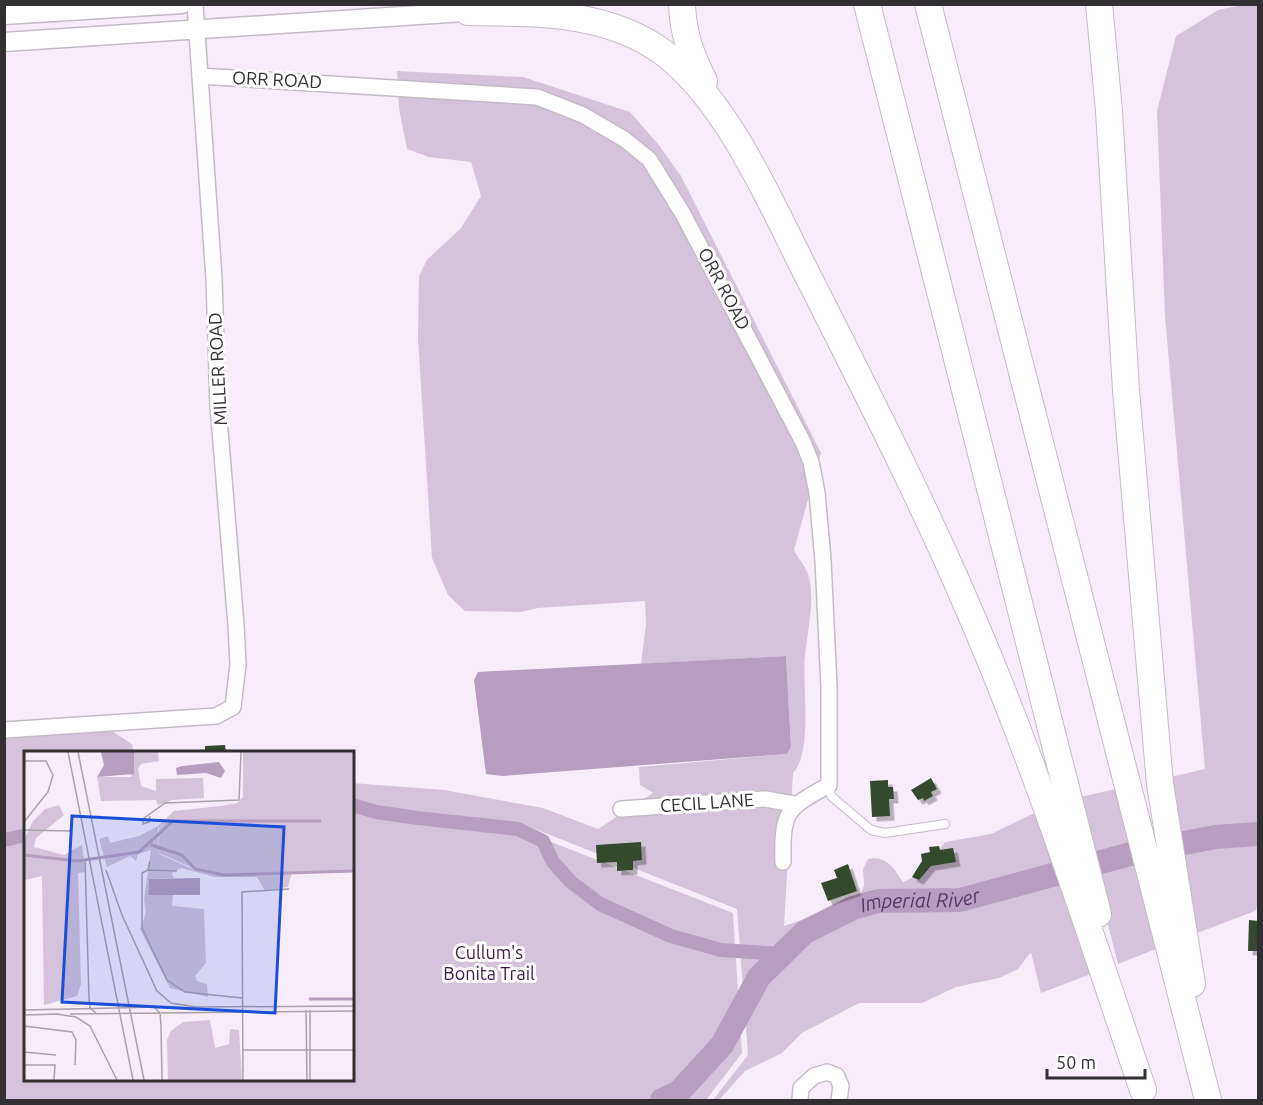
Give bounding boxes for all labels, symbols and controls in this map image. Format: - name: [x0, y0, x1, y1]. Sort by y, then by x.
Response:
- street label: ORR ROAD: [232, 67, 322, 91]
- street label: ORR ROAD: [695, 244, 755, 333]
- street label: MILLER ROAD: [204, 312, 230, 426]
- inset map: [24, 751, 354, 1081]
- street label: CECIL LANE: [659, 789, 755, 815]
- water label: Imperial River: [857, 883, 984, 917]
- park label: Cullum's Bonita Trail: [443, 942, 535, 983]
- scale bar: [1047, 1042, 1144, 1080]
- text: 50 m: [1056, 1052, 1096, 1072]

